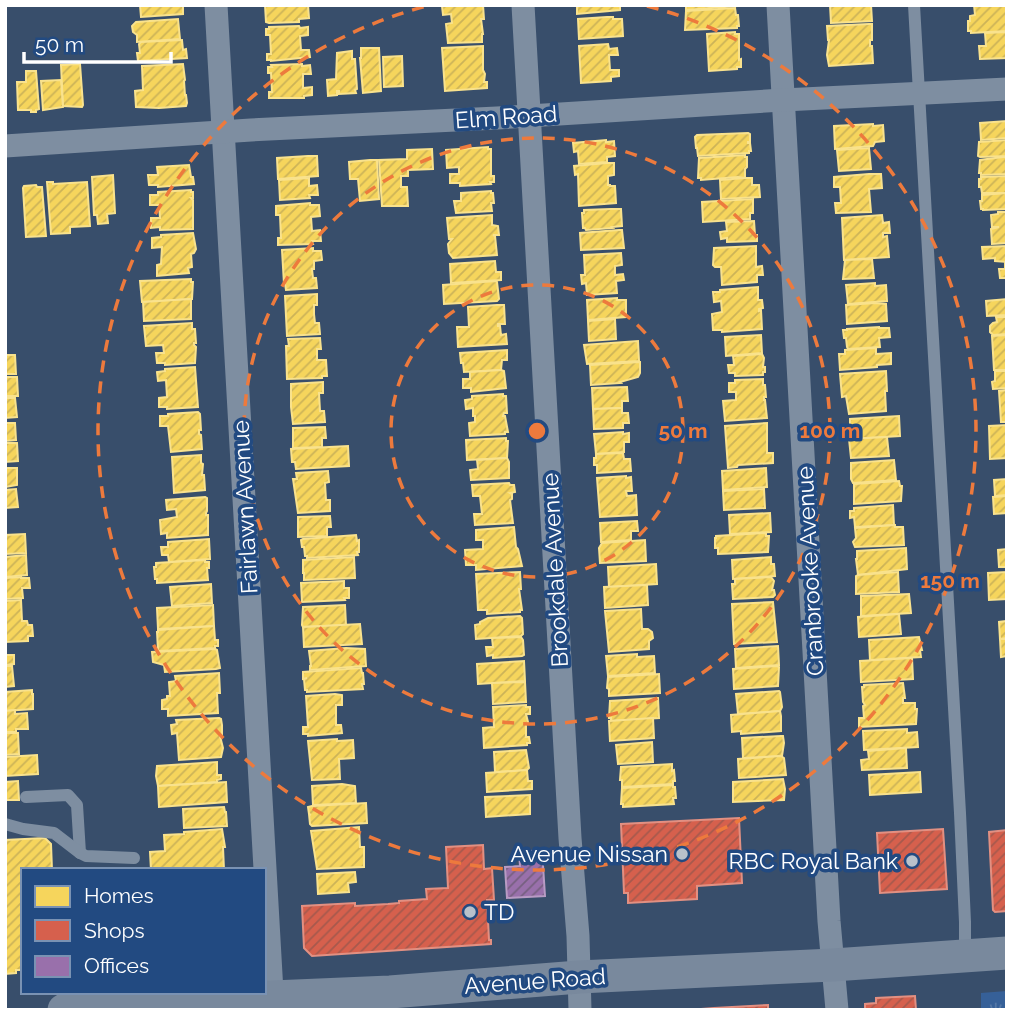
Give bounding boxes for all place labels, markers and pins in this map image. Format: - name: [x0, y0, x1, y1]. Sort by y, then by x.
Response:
- centre of rings: [525, 419, 549, 443]
- place label: Avenue Nissan: [510, 840, 668, 867]
- marker: Avenue Nissan: [674, 846, 690, 862]
- place label: RBC Royal Bank: [729, 847, 898, 874]
- marker: RBC Royal Bank: [904, 853, 920, 869]
- place label: TD: [484, 898, 514, 925]
- marker: TD: [462, 904, 478, 920]

